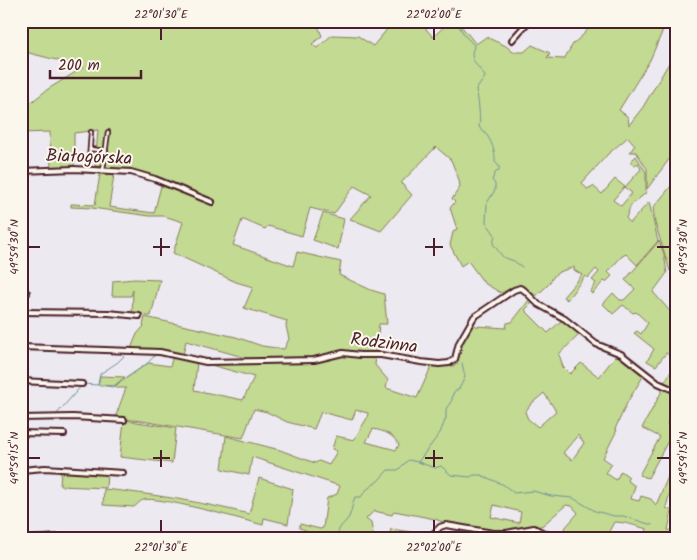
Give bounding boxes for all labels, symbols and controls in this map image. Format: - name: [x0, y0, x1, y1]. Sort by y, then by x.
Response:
- text: 22°01'30"E: [134, 5, 189, 24]
- text: 22°02'00"E: [406, 5, 463, 24]
- scale bar: [50, 48, 141, 80]
- text: 200 m: [58, 54, 100, 78]
- street label: Białogórska: [45, 142, 133, 174]
- text: 49°59'30"N: [5, 219, 24, 275]
- text: 49°59'30"N: [674, 219, 693, 275]
- street label: Rodzinna: [349, 325, 419, 363]
- text: 49°59'15"N: [5, 432, 24, 484]
- text: 49°59'15"N: [674, 432, 693, 484]
- text: 22°01'30"E: [134, 538, 189, 557]
- text: 22°02'00"E: [406, 538, 463, 557]

